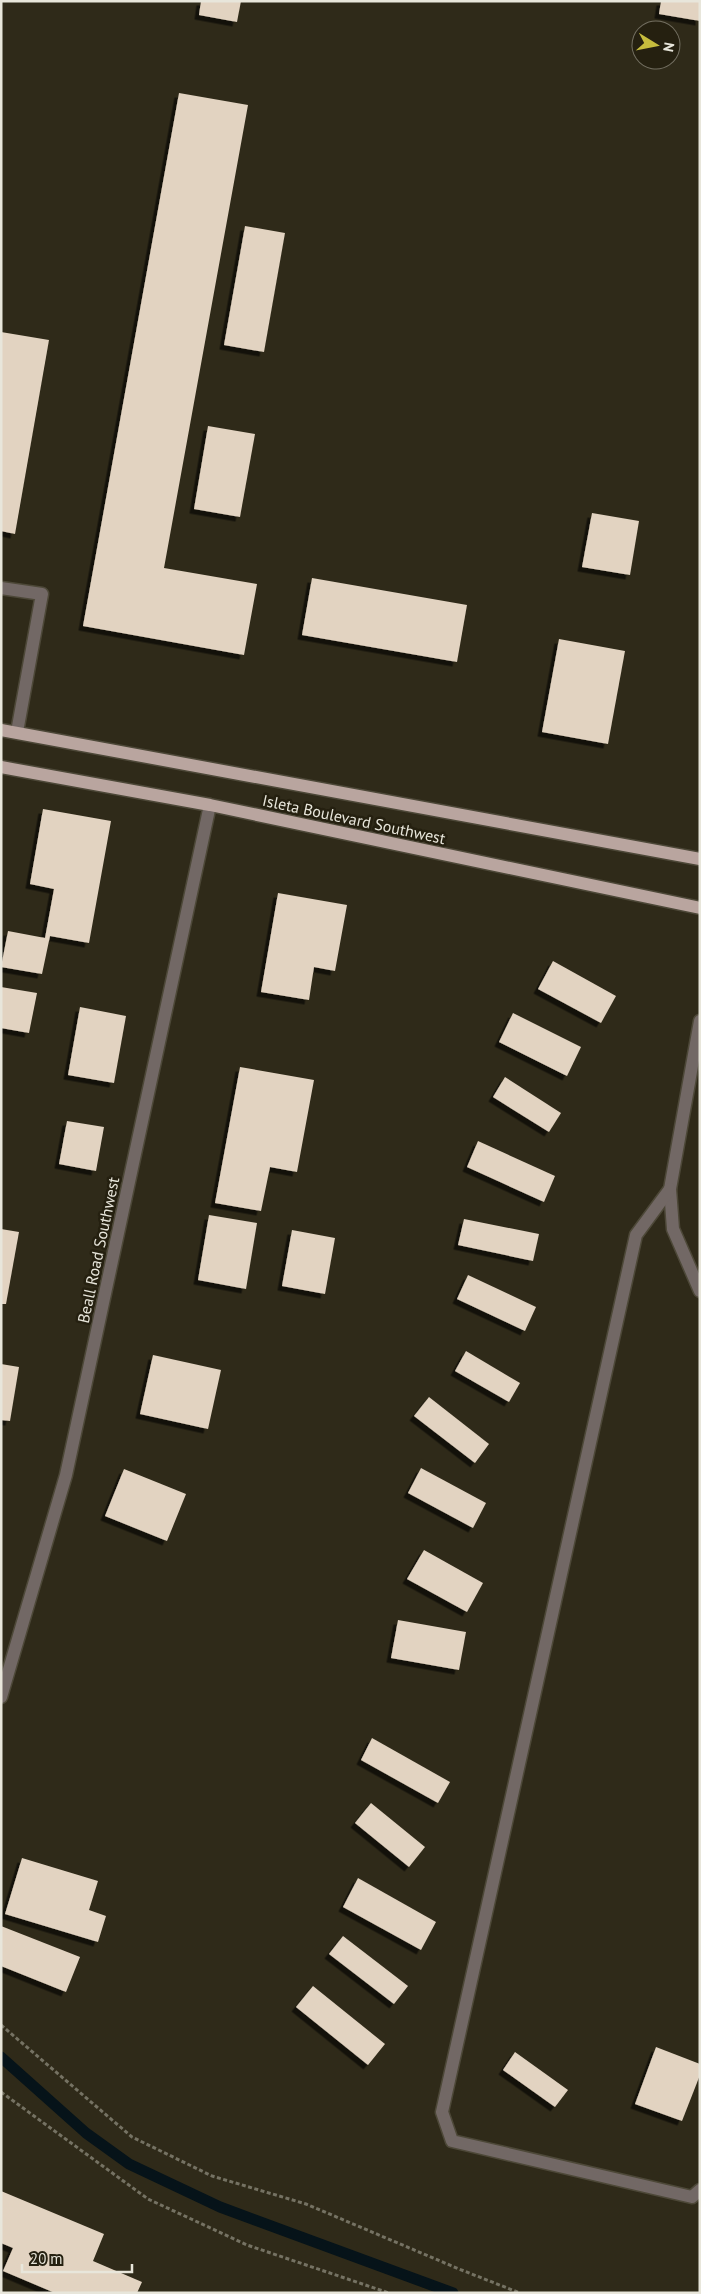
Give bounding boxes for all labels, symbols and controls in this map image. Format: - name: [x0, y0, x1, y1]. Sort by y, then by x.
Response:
- north arrow: [631, 20, 681, 70]
- text: N: [659, 41, 678, 53]
- street label: Isleta Boulevard Southwest: [261, 790, 448, 848]
- street label: Beall Road Southwest: [73, 1175, 123, 1325]
- scale bar: [22, 2242, 132, 2274]
- text: 20 m: [30, 2249, 63, 2268]

